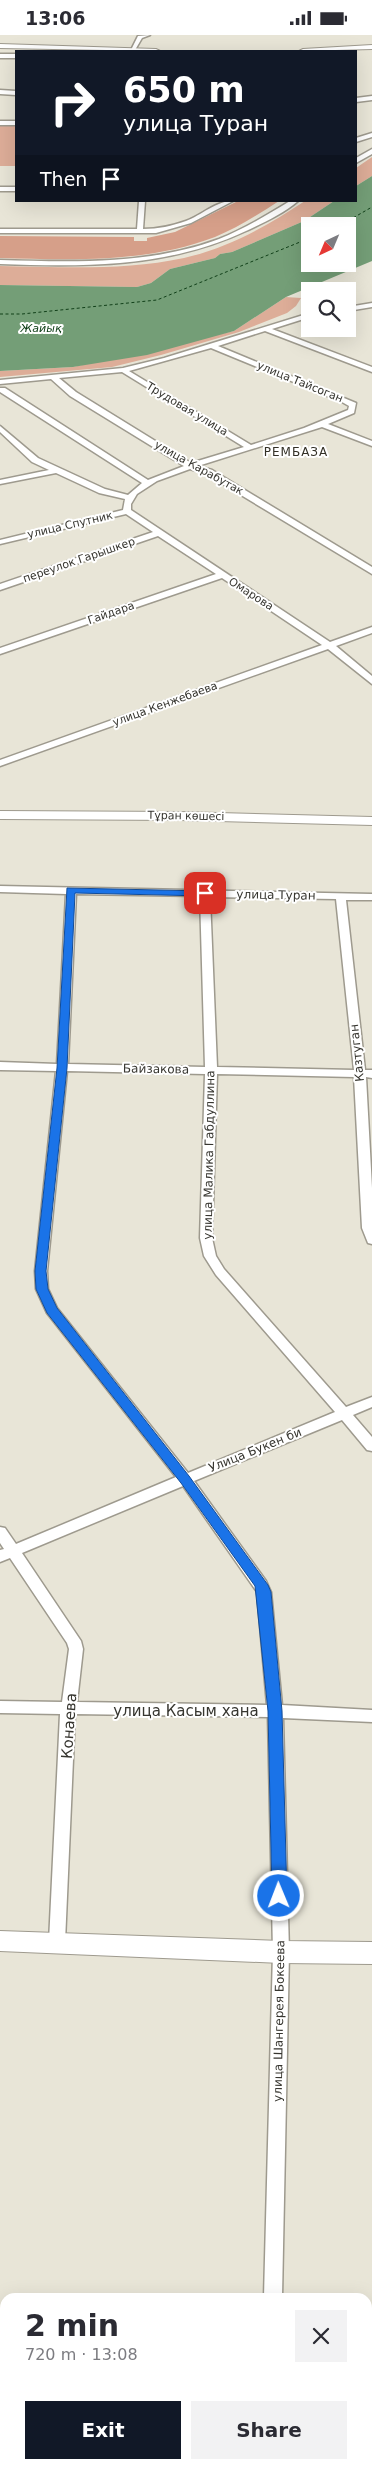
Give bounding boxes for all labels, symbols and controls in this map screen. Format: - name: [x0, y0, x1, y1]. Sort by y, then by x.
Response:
- text: 13:06: [25, 7, 85, 29]
- icon: right: [40, 70, 105, 135]
- text: 650 m: [123, 70, 245, 110]
- text: улица Туран: [123, 111, 268, 136]
- icon: arrive: [97, 165, 125, 193]
- text: Then: [40, 168, 87, 190]
- north arrow: [301, 217, 356, 273]
- map controls: [301, 217, 356, 337]
- button: search: [301, 282, 356, 337]
- water label: Жайық: [19, 322, 62, 335]
- street label: улица Тайсоган: [255, 359, 345, 405]
- street label: Трудовая улица: [143, 379, 230, 438]
- street label: улица Карабутак: [152, 438, 246, 498]
- district label: РЕМБАЗА: [264, 445, 328, 459]
- street label: улица Спутник: [26, 509, 114, 541]
- street label: переулок Гарышкер: [21, 535, 137, 585]
- street label: Омарова: [226, 575, 276, 613]
- street label: Гайдара: [86, 599, 136, 627]
- street label: улица Кенжебаева: [111, 679, 219, 729]
- street label: Тұран көшесі: [146, 809, 225, 823]
- pin: [184, 872, 226, 914]
- icon: arrive: [191, 879, 219, 907]
- street label: улица Туран: [236, 887, 316, 903]
- street label: Казтуган: [347, 1023, 367, 1083]
- street label: Байзакова: [123, 1061, 189, 1077]
- street label: улица Малика Габдуллина: [201, 1070, 217, 1240]
- street label: Улица Букен би: [207, 1425, 303, 1475]
- street label: Конаева: [58, 1692, 80, 1760]
- street label: улица Касым хана: [113, 1702, 259, 1720]
- position arrow: [252, 1869, 304, 1921]
- street label: улица Шангерея Бокеева: [271, 1940, 287, 2102]
- text: 2 min: [25, 2308, 119, 2343]
- button: close: [295, 2310, 347, 2362]
- text: 720 m · 13:08: [25, 2345, 138, 2364]
- button: Exit: [25, 2401, 181, 2459]
- button: Share: [191, 2401, 347, 2459]

